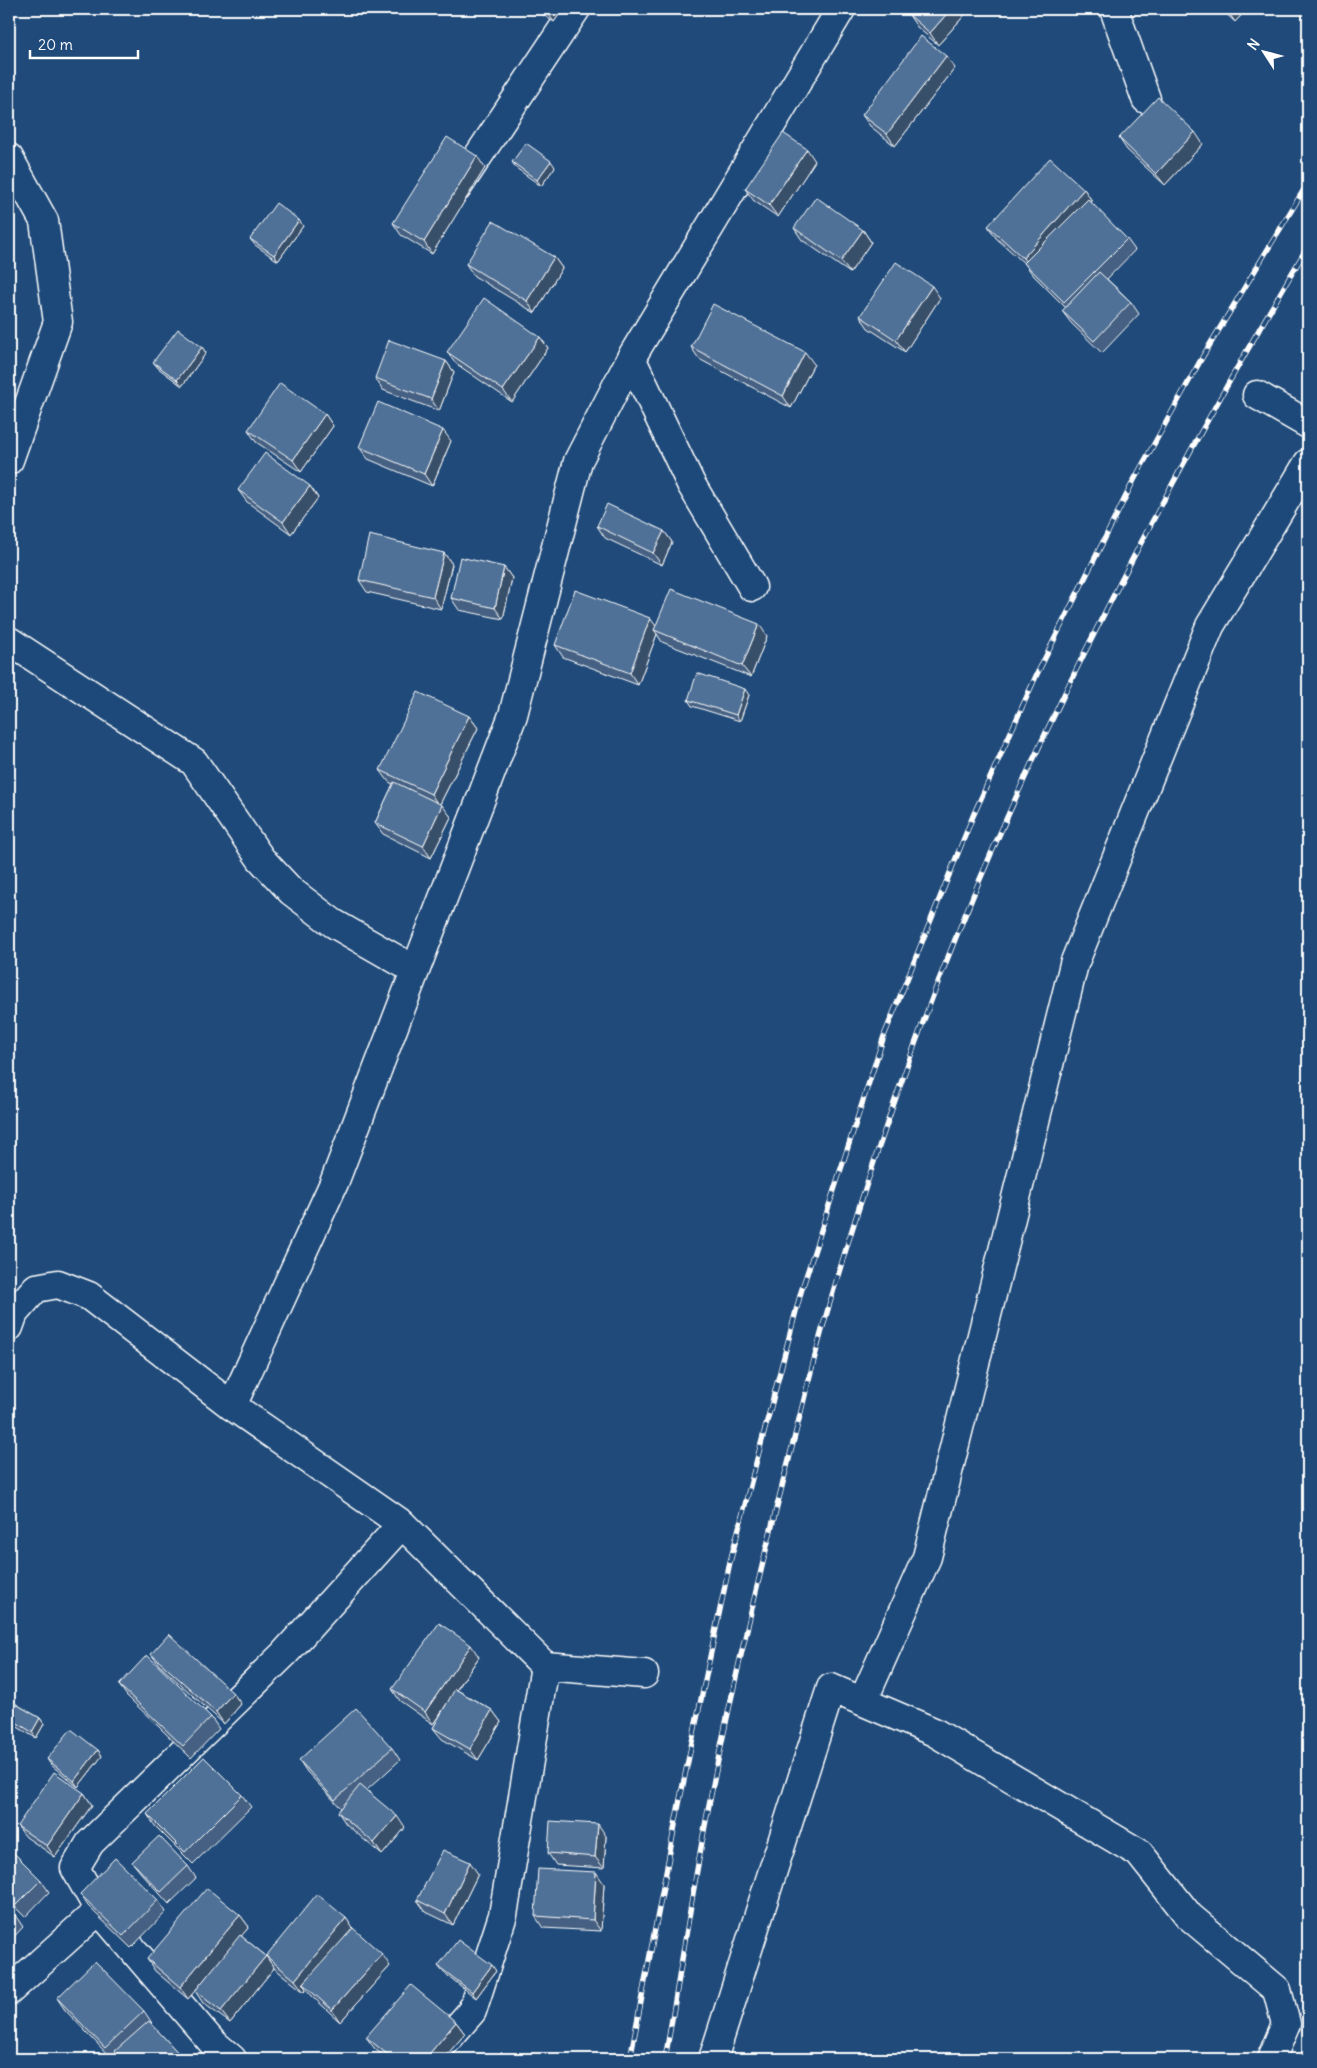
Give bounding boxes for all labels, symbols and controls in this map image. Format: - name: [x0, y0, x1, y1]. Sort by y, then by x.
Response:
- scale bar: [30, 28, 138, 60]
- north arrow: [1240, 28, 1290, 78]
- text: 20 m: [38, 35, 73, 54]
- text: N: [1243, 35, 1264, 54]

